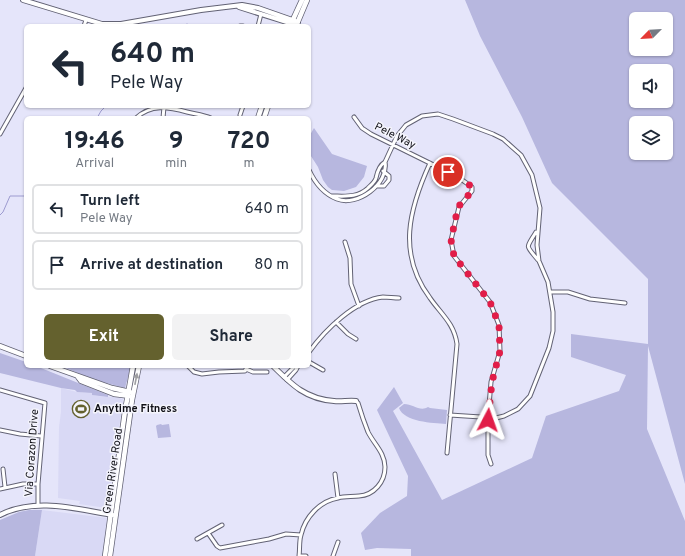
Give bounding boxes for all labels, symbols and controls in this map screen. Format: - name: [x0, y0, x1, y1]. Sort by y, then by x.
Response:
- north arrow: [629, 12, 673, 56]
- map controls: [629, 12, 673, 160]
- text: 640 m: [110, 37, 195, 73]
- icon: left: [44, 40, 96, 92]
- button: sound: [629, 64, 673, 108]
- text: Pele Way: [110, 72, 183, 95]
- button: layers: [629, 116, 673, 160]
- street label: Pele Way: [372, 120, 418, 152]
- text: 19:46: [65, 127, 125, 157]
- text: 9: [169, 127, 184, 157]
- text: 720: [228, 127, 270, 157]
- pin: [431, 155, 465, 189]
- text: Arrival: [75, 156, 114, 172]
- text: min: [165, 156, 187, 172]
- text: m: [243, 156, 255, 172]
- icon: arrive: [437, 161, 459, 183]
- text: Turn left: [80, 192, 140, 211]
- icon: left: [46, 198, 68, 220]
- text: 640 m: [245, 200, 289, 219]
- text: Pele Way: [80, 211, 133, 227]
- icon: arrive: [46, 254, 68, 276]
- text: Arrive at destination: [80, 256, 223, 275]
- text: 80 m: [254, 256, 289, 275]
- button: Exit: [44, 314, 164, 360]
- button: Share: [172, 314, 291, 360]
- one-way arrow: [133, 373, 139, 385]
- sports icon: Anytime Fitness: [71, 399, 91, 419]
- position arrow: [467, 399, 509, 441]
- place label: Anytime Fitness: [94, 402, 177, 416]
- street label: Via Corazon Drive: [22, 409, 42, 497]
- street label: Green River Road: [100, 427, 126, 515]

